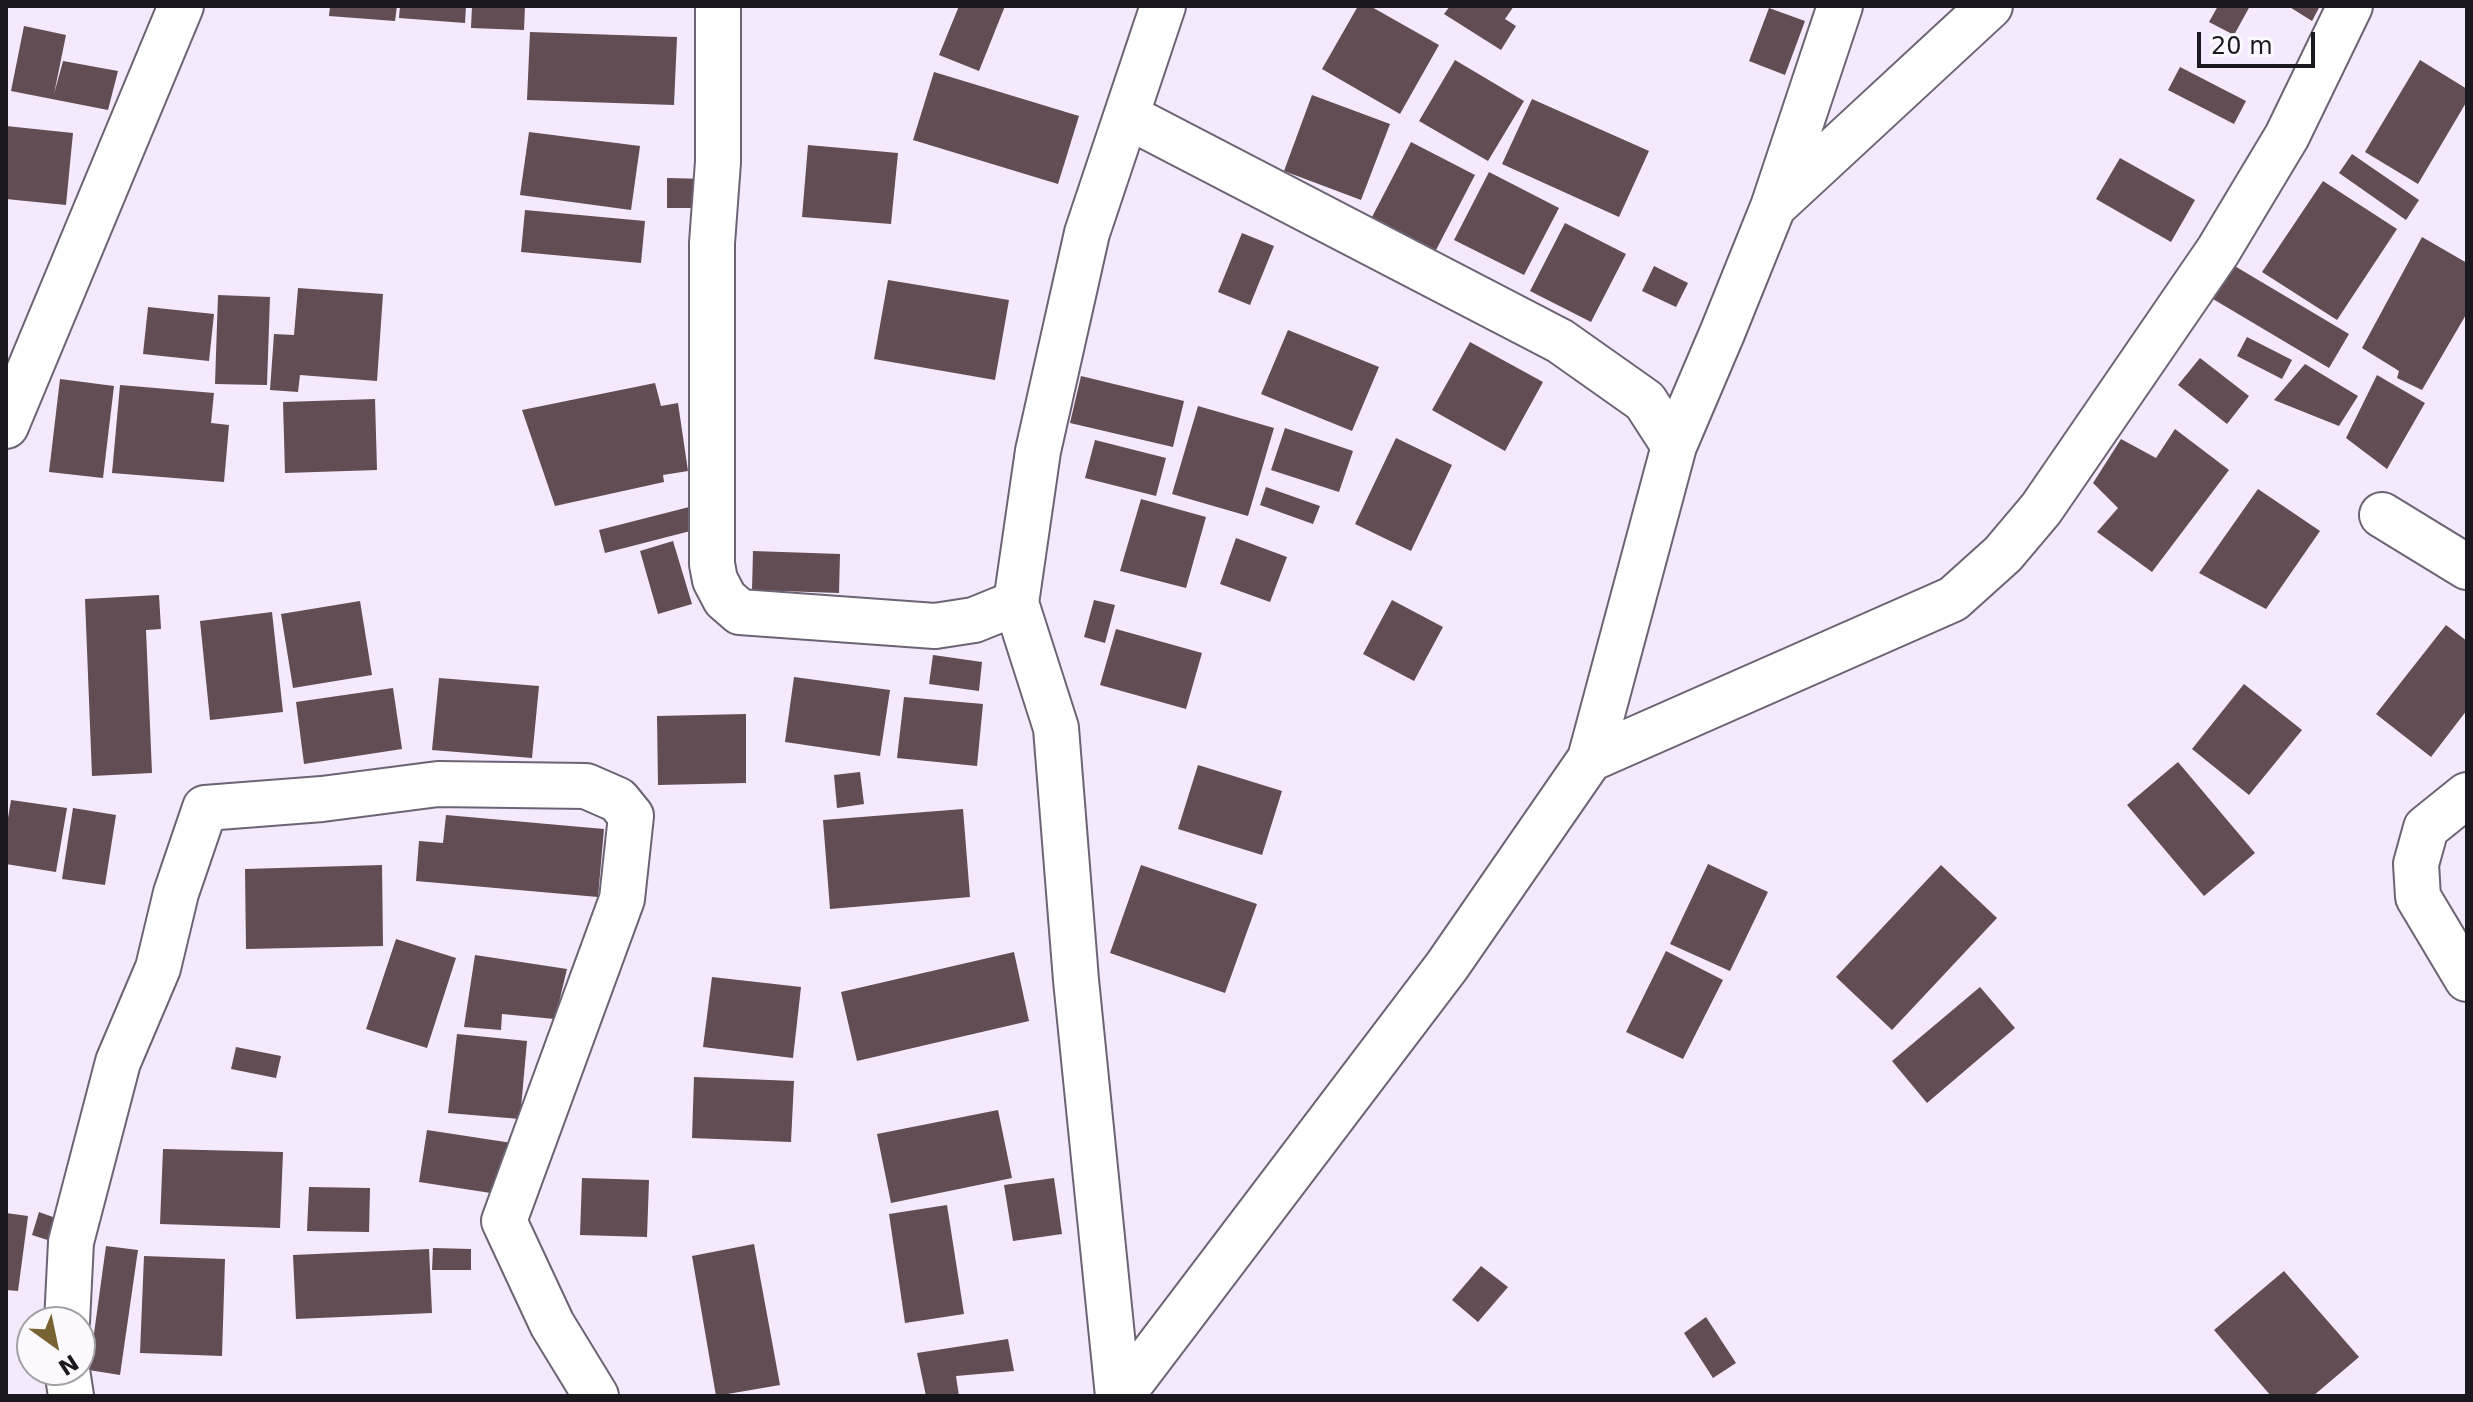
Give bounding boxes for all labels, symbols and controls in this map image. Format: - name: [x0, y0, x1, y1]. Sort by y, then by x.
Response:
- scale bar: [2201, 16, 2319, 66]
- text: 20 m: [2211, 32, 2273, 60]
- north arrow: [16, 1306, 96, 1386]
- text: N: [54, 1349, 83, 1380]

